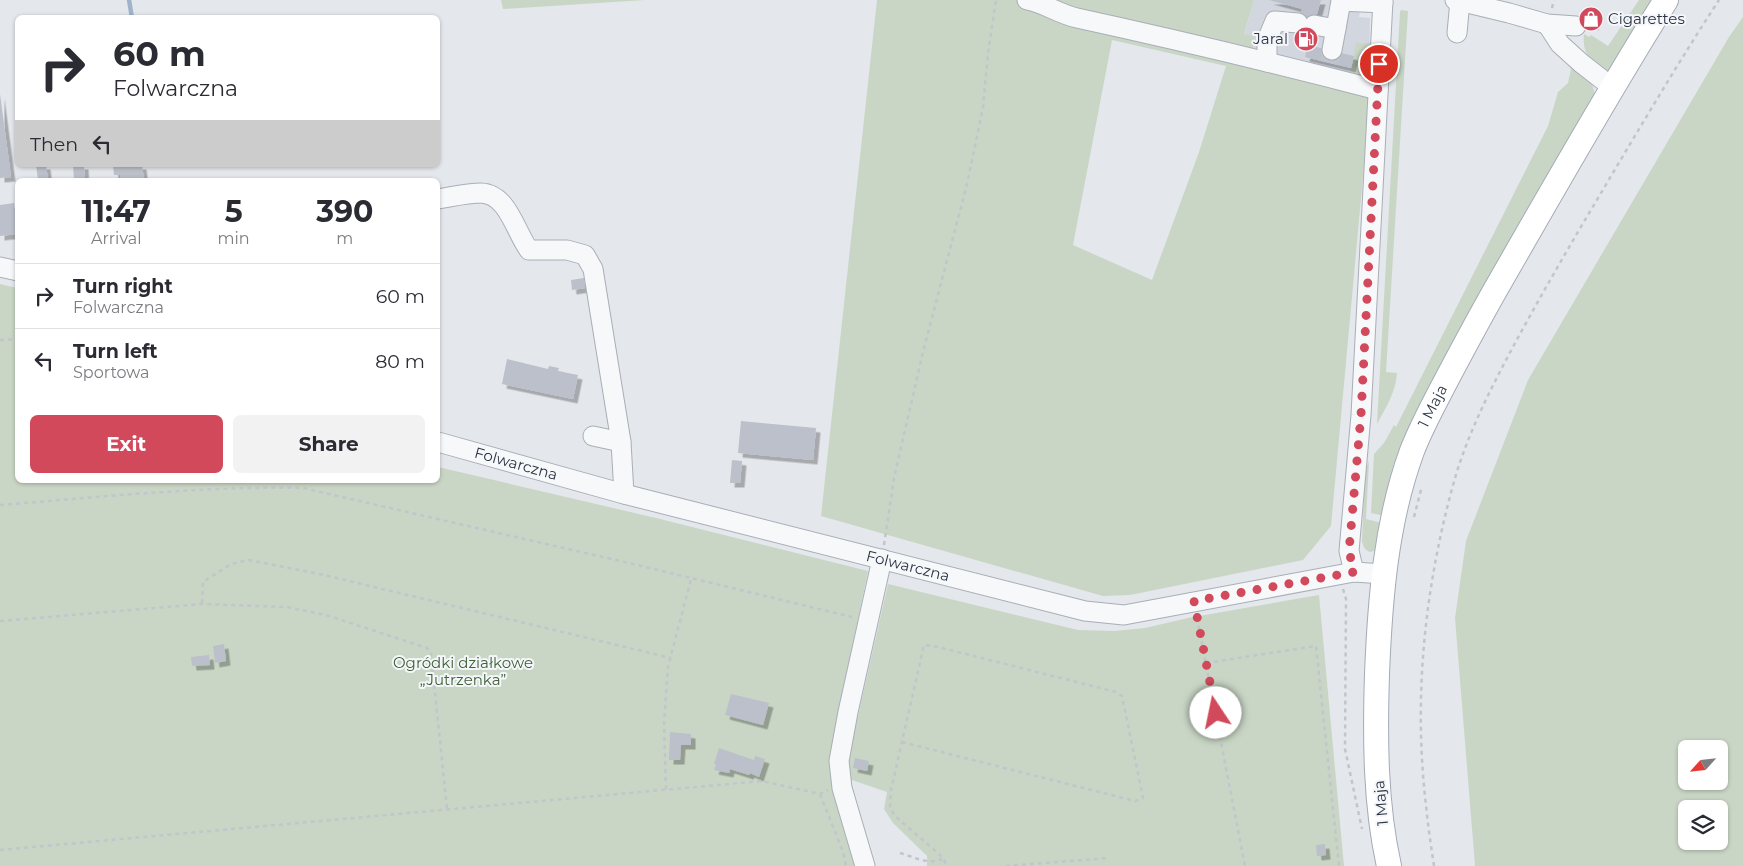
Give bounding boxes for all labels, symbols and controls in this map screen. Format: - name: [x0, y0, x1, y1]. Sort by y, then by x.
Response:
- shop icon: Cigarettes: [1578, 6, 1604, 32]
- place label: Cigarettes: [1608, 9, 1685, 28]
- fuel station icon: Jaral: [1293, 26, 1319, 52]
- place label: Jaral: [1252, 29, 1288, 48]
- text: 60 m: [113, 32, 206, 75]
- icon: right: [30, 35, 95, 100]
- pin: [1358, 43, 1400, 85]
- icon: arrive: [1365, 50, 1393, 78]
- text: Folwarczna: [113, 75, 238, 102]
- icon: left: [88, 130, 116, 158]
- text: Then: [30, 133, 78, 156]
- text: 11:47: [82, 193, 151, 230]
- text: 5: [225, 193, 242, 230]
- text: 390: [316, 193, 373, 230]
- text: Arrival: [91, 229, 141, 248]
- text: min: [218, 229, 250, 248]
- text: m: [336, 229, 353, 248]
- text: Turn right: [73, 275, 173, 298]
- icon: right: [30, 282, 58, 310]
- text: 60 m: [376, 285, 425, 308]
- text: Folwarczna: [73, 298, 164, 317]
- text: Turn left: [73, 340, 158, 363]
- icon: left: [30, 347, 58, 375]
- text: 80 m: [375, 350, 425, 373]
- text: Sportowa: [73, 363, 150, 382]
- street label: 1 Maja: [1414, 381, 1451, 430]
- button: Exit: [30, 415, 223, 473]
- button: Share: [233, 415, 425, 473]
- street label: Folwarczna: [473, 443, 560, 484]
- street label: Folwarczna: [864, 546, 952, 585]
- park label: Ogródki działkowe „Jutrzenka”: [393, 653, 533, 689]
- position arrow: [1189, 686, 1241, 738]
- north arrow: [1678, 740, 1728, 790]
- map controls: [1678, 740, 1728, 850]
- street label: 1 Maja: [1369, 780, 1392, 827]
- button: layers: [1678, 800, 1728, 850]

